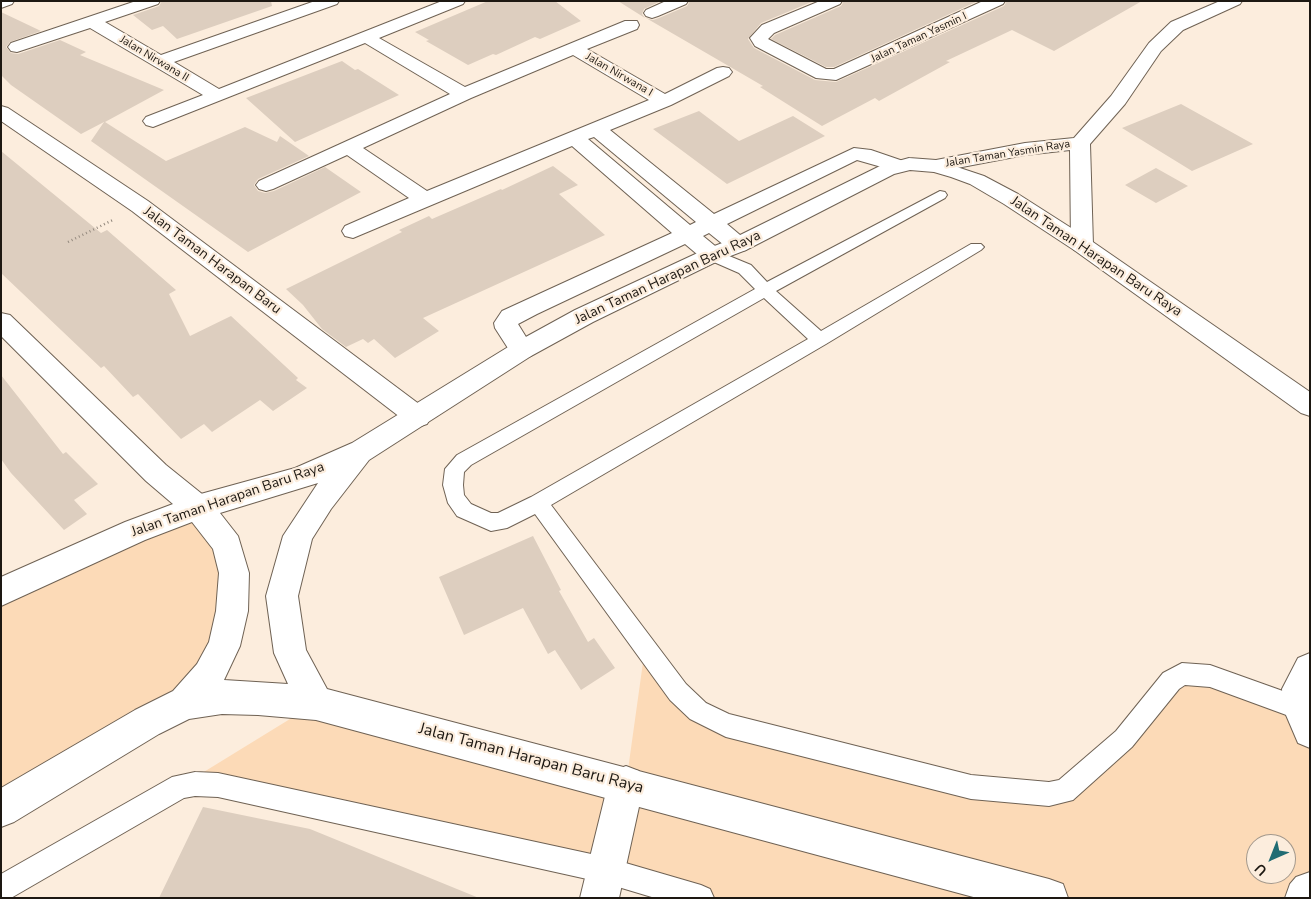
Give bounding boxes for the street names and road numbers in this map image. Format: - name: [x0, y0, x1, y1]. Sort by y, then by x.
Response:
- street label: Jalan Taman Yasmin I: [869, 10, 969, 66]
- street label: Jalan Nirwana II: [117, 33, 191, 85]
- street label: Jalan Nirwana I: [583, 50, 655, 100]
- street label: Jalan Taman Yasmin Raya: [945, 138, 1071, 170]
- street label: Jalan Taman Harapan Baru Raya: [1007, 193, 1185, 321]
- street label: Jalan Taman Harapan Baru: [140, 204, 284, 318]
- street label: Jalan Taman Harapan Baru Raya: [573, 228, 763, 328]
- street label: Jalan Taman Harapan Baru Raya: [129, 459, 327, 541]
- street label: Jalan Taman Harapan Baru Raya: [417, 720, 645, 798]

